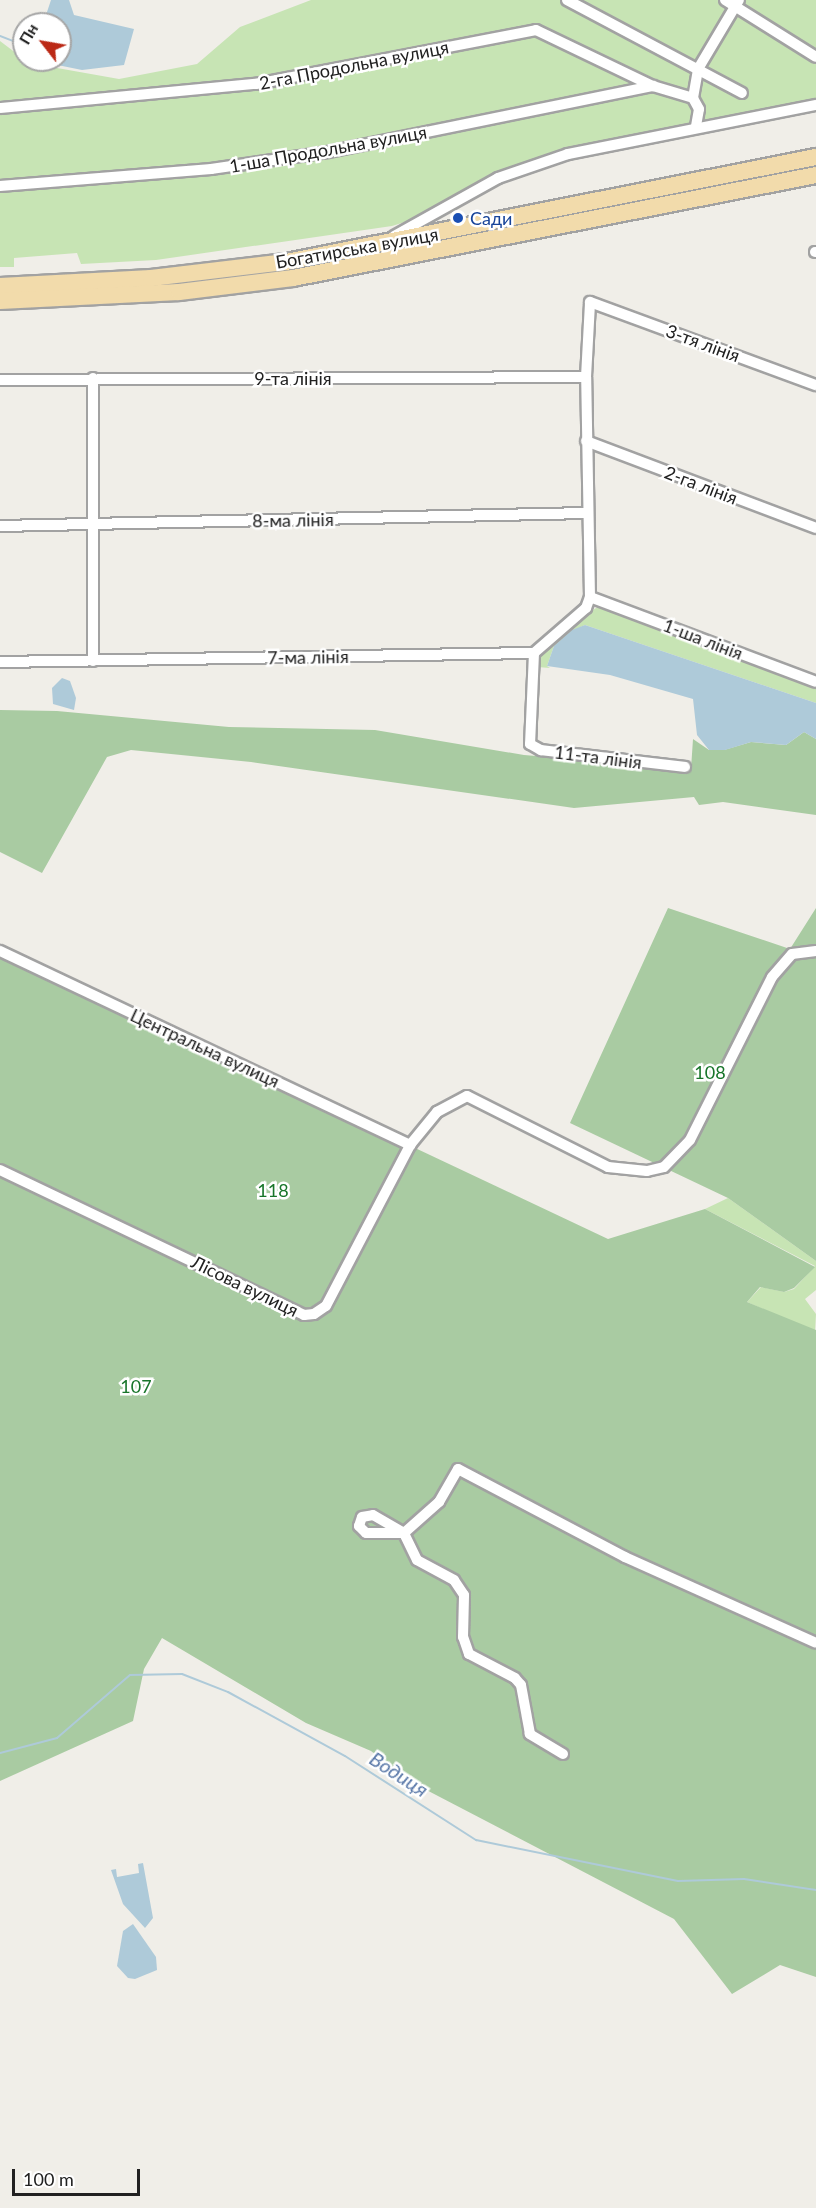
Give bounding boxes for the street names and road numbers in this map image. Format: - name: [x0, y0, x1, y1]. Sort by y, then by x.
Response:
- street label: 2-га Продольна вулиця: [257, 36, 451, 94]
- street label: 1-ша Продольна вулиця: [228, 121, 428, 177]
- street label: Богатирська вулиця: [274, 223, 440, 273]
- street label: 3-тя лінія: [663, 320, 743, 366]
- street label: 9-та лінія: [254, 367, 332, 389]
- street label: 2-га лінія: [662, 461, 740, 509]
- street label: 8-ма лінія: [252, 508, 334, 532]
- street label: 1-ша лінія: [660, 614, 746, 664]
- street label: 7-ма лінія: [267, 645, 349, 669]
- street label: 11-та лінія: [553, 741, 643, 773]
- street label: Центральна вулиця: [127, 1004, 283, 1092]
- street label: Лісова вулиця: [188, 1251, 302, 1321]

